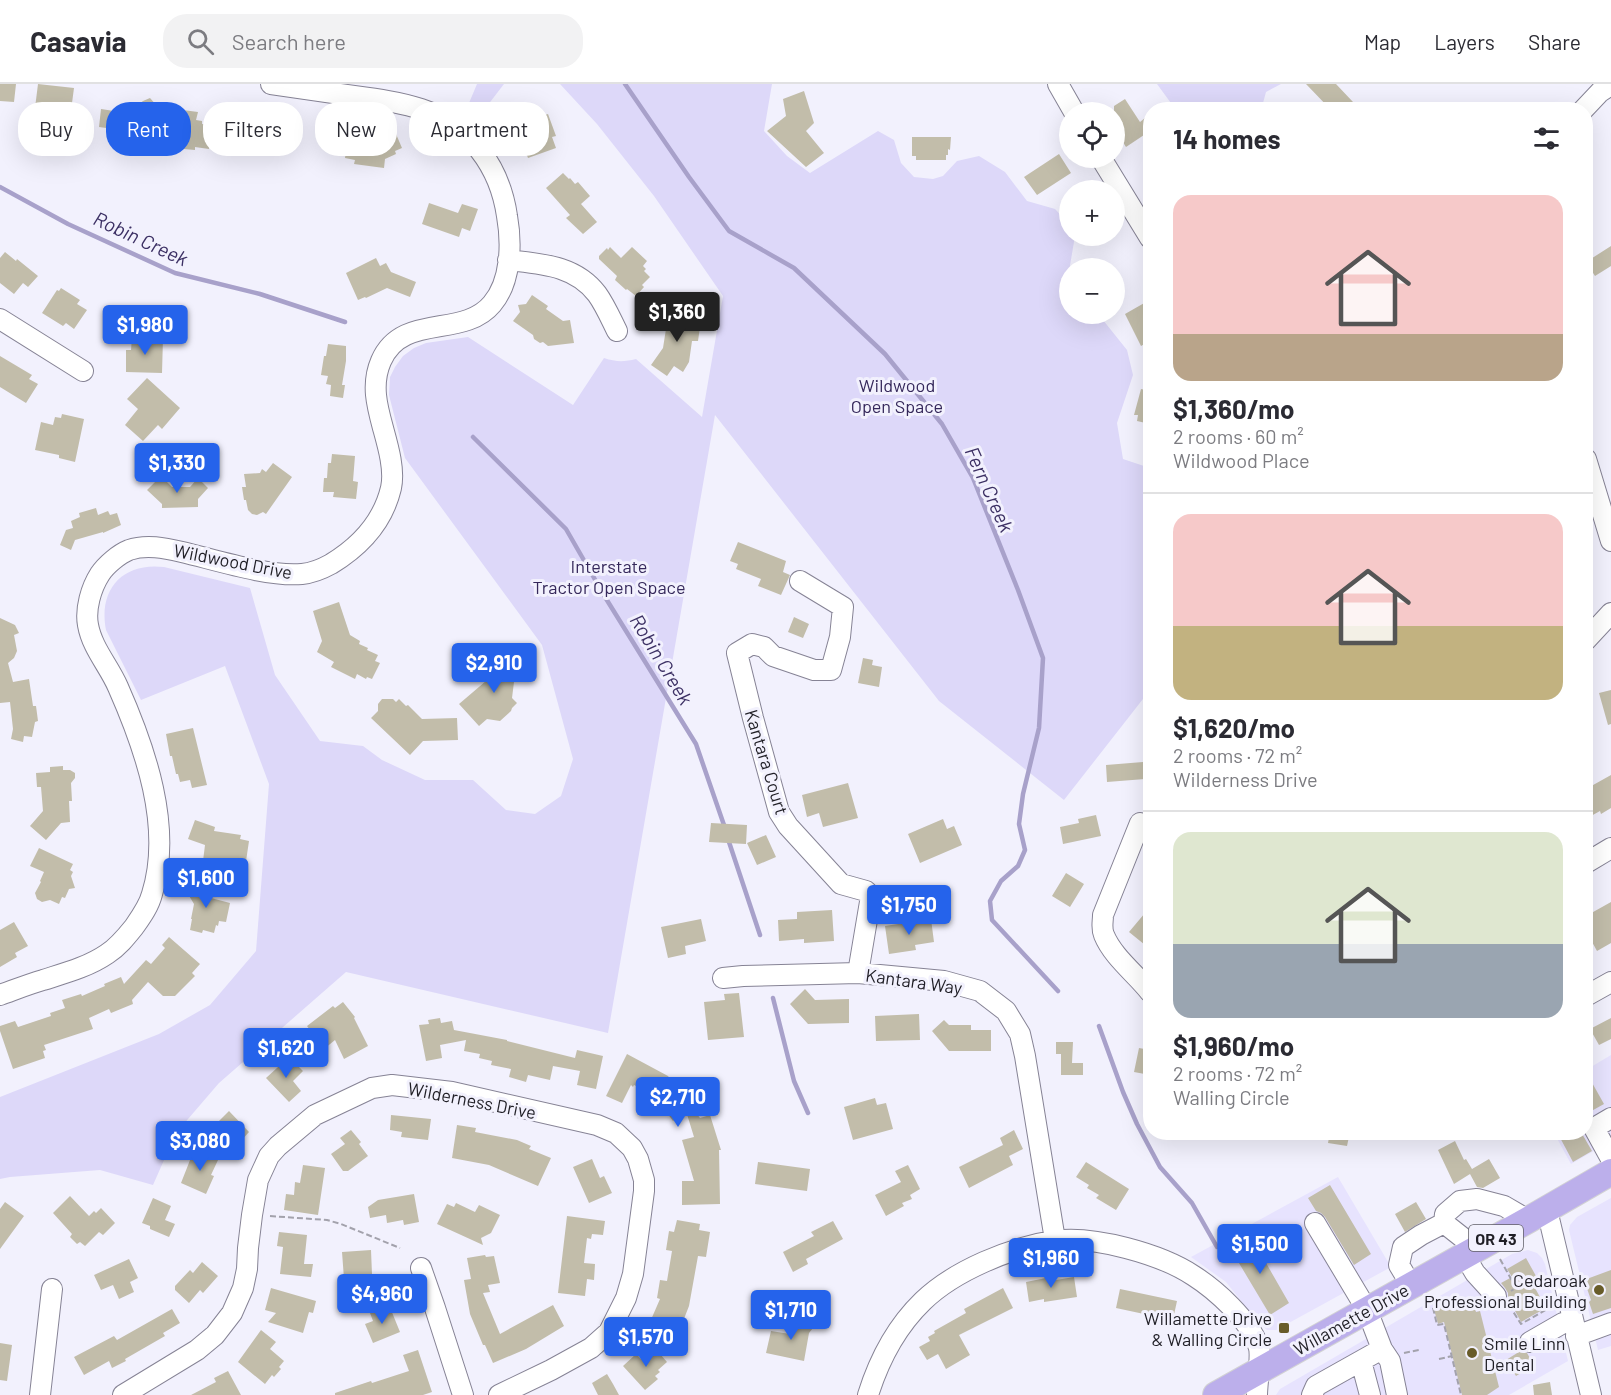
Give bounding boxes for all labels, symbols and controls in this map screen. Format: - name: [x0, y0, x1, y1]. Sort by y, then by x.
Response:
- search box: [163, 14, 583, 68]
- text: Casavia: [30, 24, 127, 58]
- icon: search: [184, 25, 217, 58]
- text: Search here: [232, 28, 346, 54]
- text: Map: [1364, 29, 1401, 54]
- text: Layers: [1434, 29, 1495, 54]
- text: Share: [1528, 29, 1581, 54]
- chip: Buy: [18, 102, 94, 156]
- chip: Rent: [106, 102, 191, 156]
- chip: Filters: [203, 102, 303, 156]
- chip: New: [315, 102, 397, 156]
- chip: Apartment: [409, 102, 549, 156]
- map controls: [1059, 102, 1125, 324]
- button: locate: [1059, 102, 1125, 168]
- icon: filters: [1530, 122, 1563, 155]
- text: 14 homes: [1173, 123, 1280, 154]
- button: +: [1059, 180, 1125, 246]
- water label: Robin Creek: [90, 206, 192, 270]
- icon: home: [1314, 234, 1422, 342]
- button: −: [1059, 258, 1125, 324]
- pin: $1,360: [628, 292, 726, 343]
- text: $1,360: [649, 299, 705, 323]
- pin: $1,980: [96, 305, 194, 356]
- text: $1,980: [117, 312, 173, 336]
- park label: Wildwood Open Space: [851, 374, 943, 417]
- text: $1,360/mo: [1173, 393, 1294, 424]
- text: 2 rooms · 60 m²: [1173, 424, 1304, 448]
- pin: $1,330: [128, 443, 226, 494]
- water label: Fern Creek: [961, 443, 1020, 536]
- text: Wildwood Place: [1173, 448, 1310, 472]
- text: $1,330: [149, 450, 205, 474]
- street label: Wildwood Drive: [172, 539, 294, 583]
- icon: home: [1314, 553, 1422, 661]
- park label: Interstate Tractor Open Space: [532, 555, 686, 598]
- water label: Robin Creek: [626, 609, 699, 709]
- pin: $2,910: [445, 643, 543, 694]
- text: $2,910: [466, 650, 522, 674]
- street label: Kantara Court: [741, 707, 793, 817]
- text: $1,620/mo: [1173, 712, 1295, 743]
- text: 2 rooms · 72 m²: [1173, 743, 1302, 767]
- text: Wilderness Drive: [1173, 767, 1318, 791]
- pin: $1,600: [157, 858, 255, 909]
- text: $1,600: [177, 865, 235, 889]
- icon: home: [1314, 871, 1422, 979]
- pin: $1,750: [860, 885, 958, 936]
- text: $1,750: [881, 892, 937, 916]
- street label: Kantara Way: [864, 963, 964, 999]
- pin: $1,620: [237, 1028, 335, 1079]
- text: $1,960/mo: [1173, 1030, 1294, 1061]
- text: $1,620: [257, 1035, 315, 1059]
- text: 2 rooms · 72 m²: [1173, 1061, 1302, 1085]
- street label: Wilderness Drive: [406, 1077, 538, 1123]
- pin: $2,710: [629, 1077, 727, 1128]
- text: $2,710: [650, 1084, 706, 1108]
- text: Walling Circle: [1173, 1085, 1290, 1109]
- pin: $3,080: [151, 1121, 249, 1172]
- text: $3,080: [170, 1128, 230, 1152]
- pin: $1,500: [1211, 1224, 1309, 1275]
- road number: OR 43: [1469, 1225, 1523, 1251]
- text: $1,500: [1231, 1231, 1289, 1255]
- pin: $1,960: [1002, 1238, 1100, 1289]
- text: $1,960: [1023, 1245, 1079, 1269]
- place label: Cedaroak Professional Building: [1424, 1269, 1587, 1312]
- pin: $4,960: [333, 1274, 431, 1325]
- street label: Willamette Drive: [1290, 1278, 1412, 1360]
- text: $4,960: [351, 1281, 413, 1305]
- marker: Cedaroak Professional Building: [1592, 1283, 1606, 1297]
- pin: $1,710: [742, 1290, 840, 1341]
- text: $1,710: [765, 1297, 817, 1321]
- place label: Willamette Drive & Walling Circle: [1144, 1307, 1272, 1350]
- pin: $1,570: [597, 1317, 695, 1368]
- marker: Willamette Drive & Walling Circle: [1277, 1321, 1291, 1335]
- text: $1,570: [618, 1324, 674, 1348]
- place label: Smile Linn Dental: [1484, 1332, 1566, 1375]
- marker: Smile Linn Dental: [1465, 1346, 1479, 1360]

